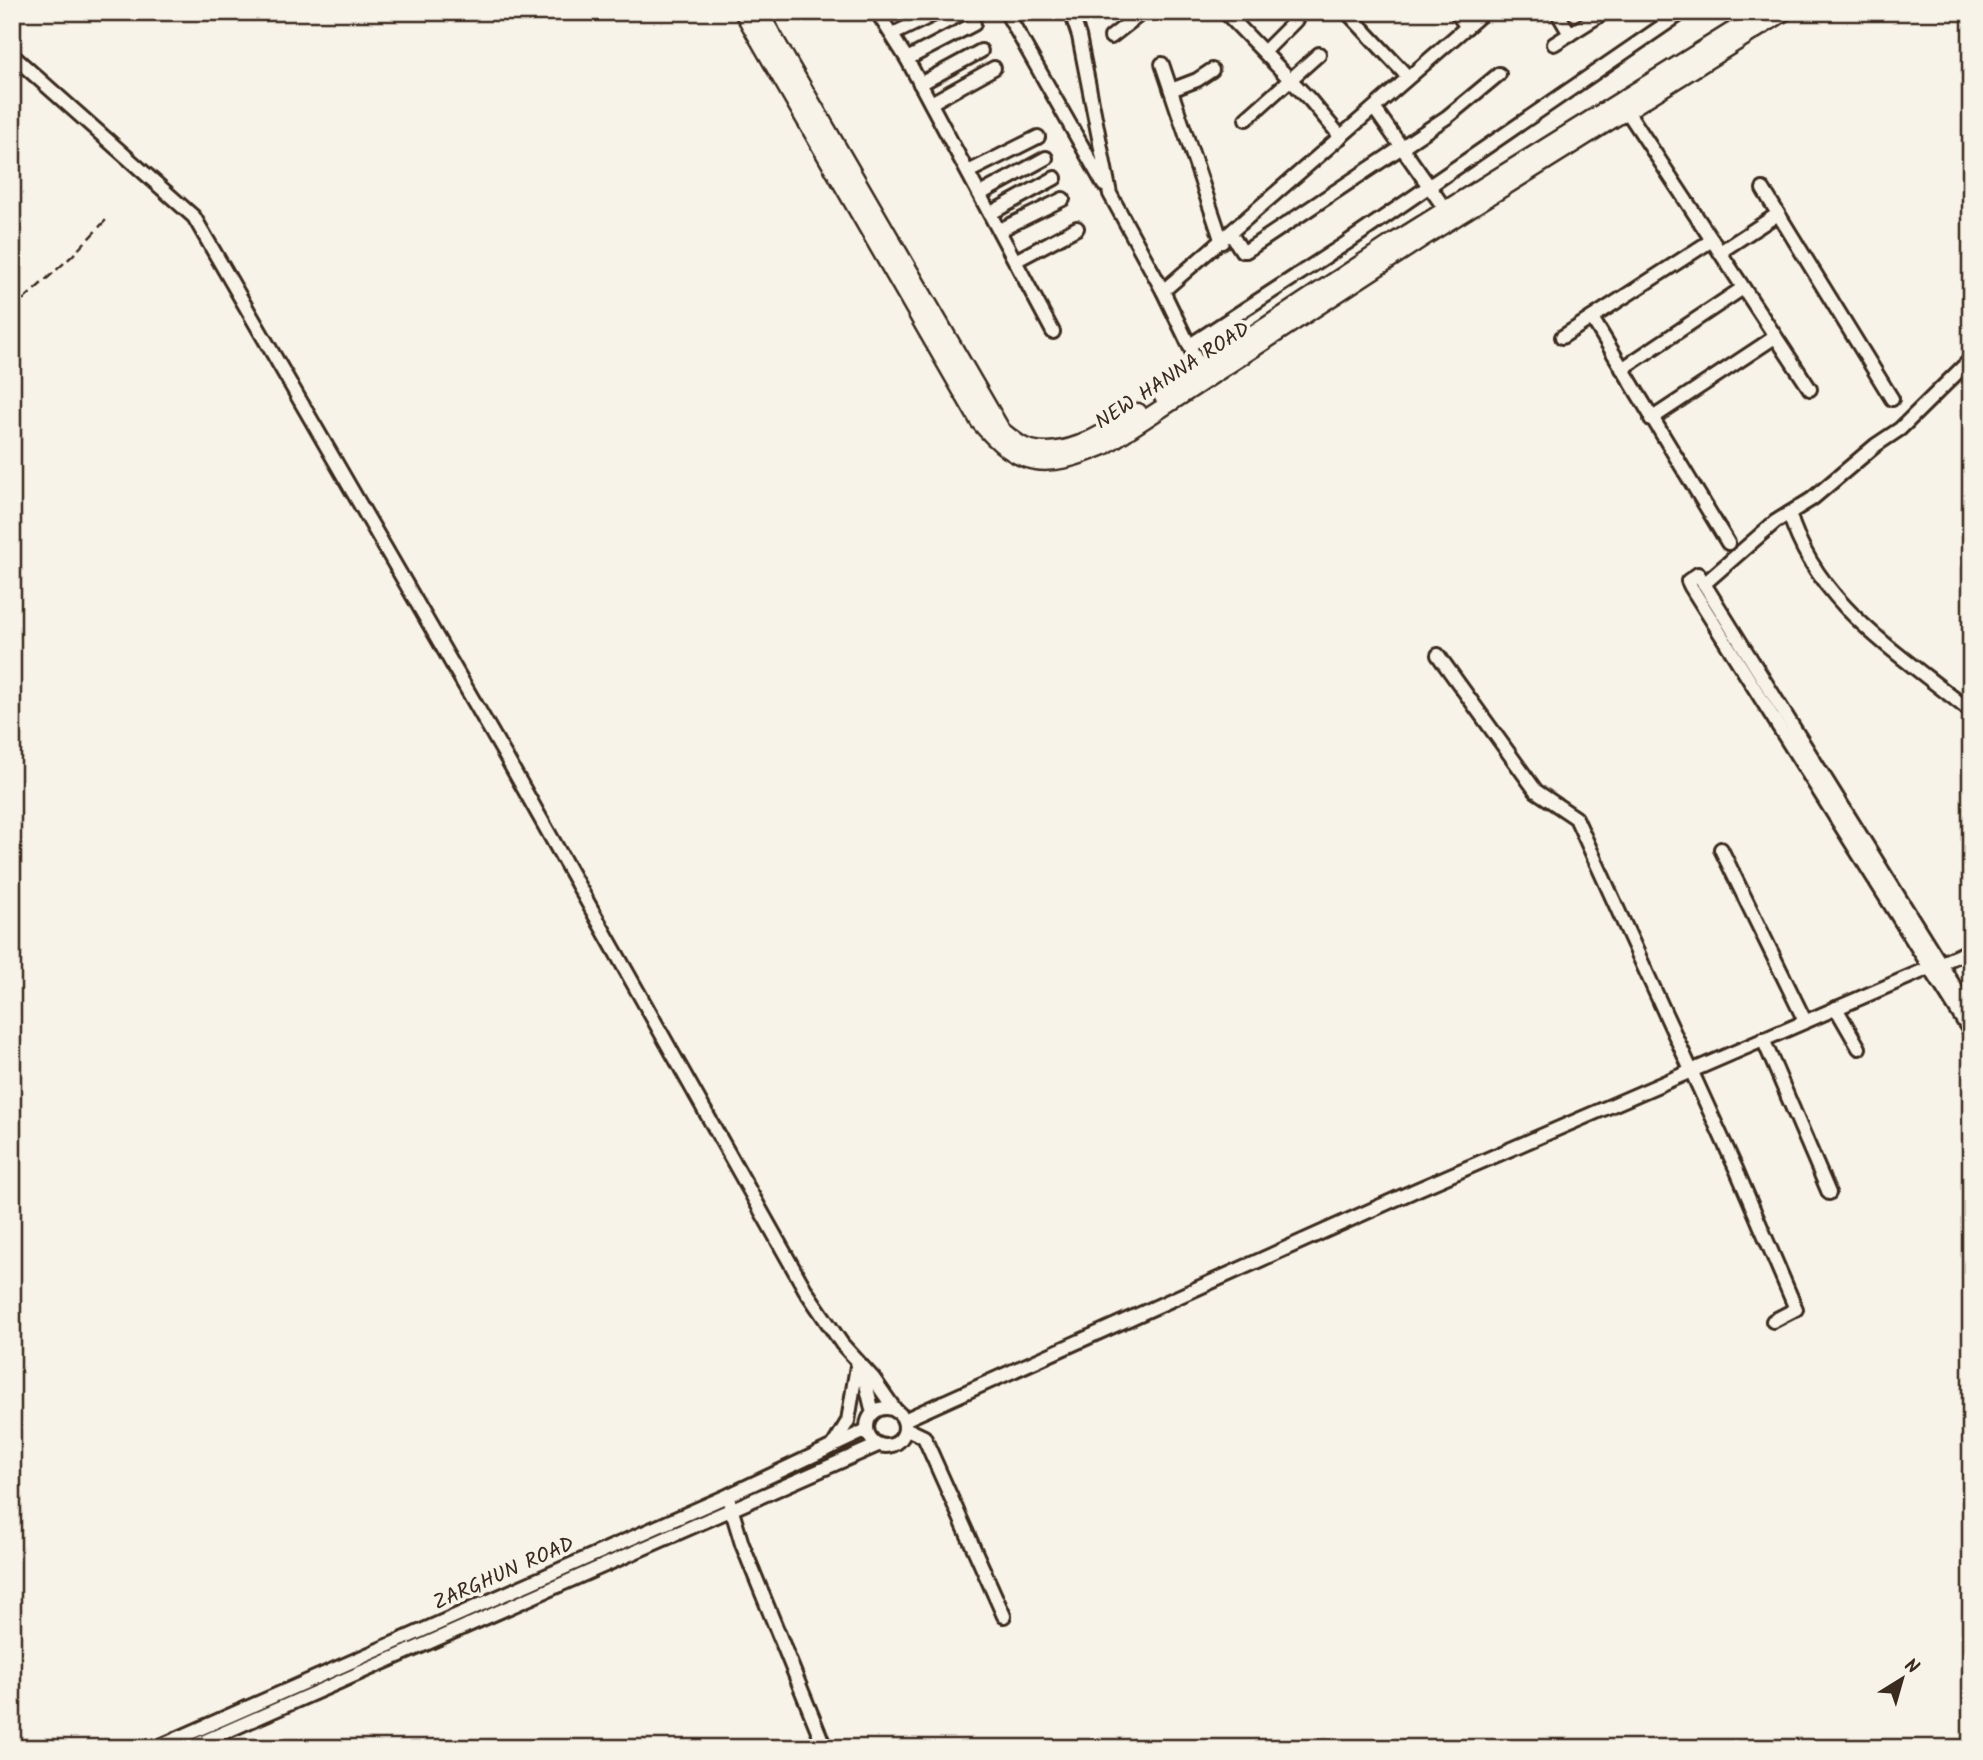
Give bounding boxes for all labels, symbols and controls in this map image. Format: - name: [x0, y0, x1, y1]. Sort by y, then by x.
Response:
- street label: NEW HANNA ROAD: [1089, 313, 1257, 439]
- street label: ZARGHUN ROAD: [428, 1528, 580, 1620]
- north arrow: [1868, 1644, 1938, 1714]
- text: N: [1897, 1651, 1925, 1683]

